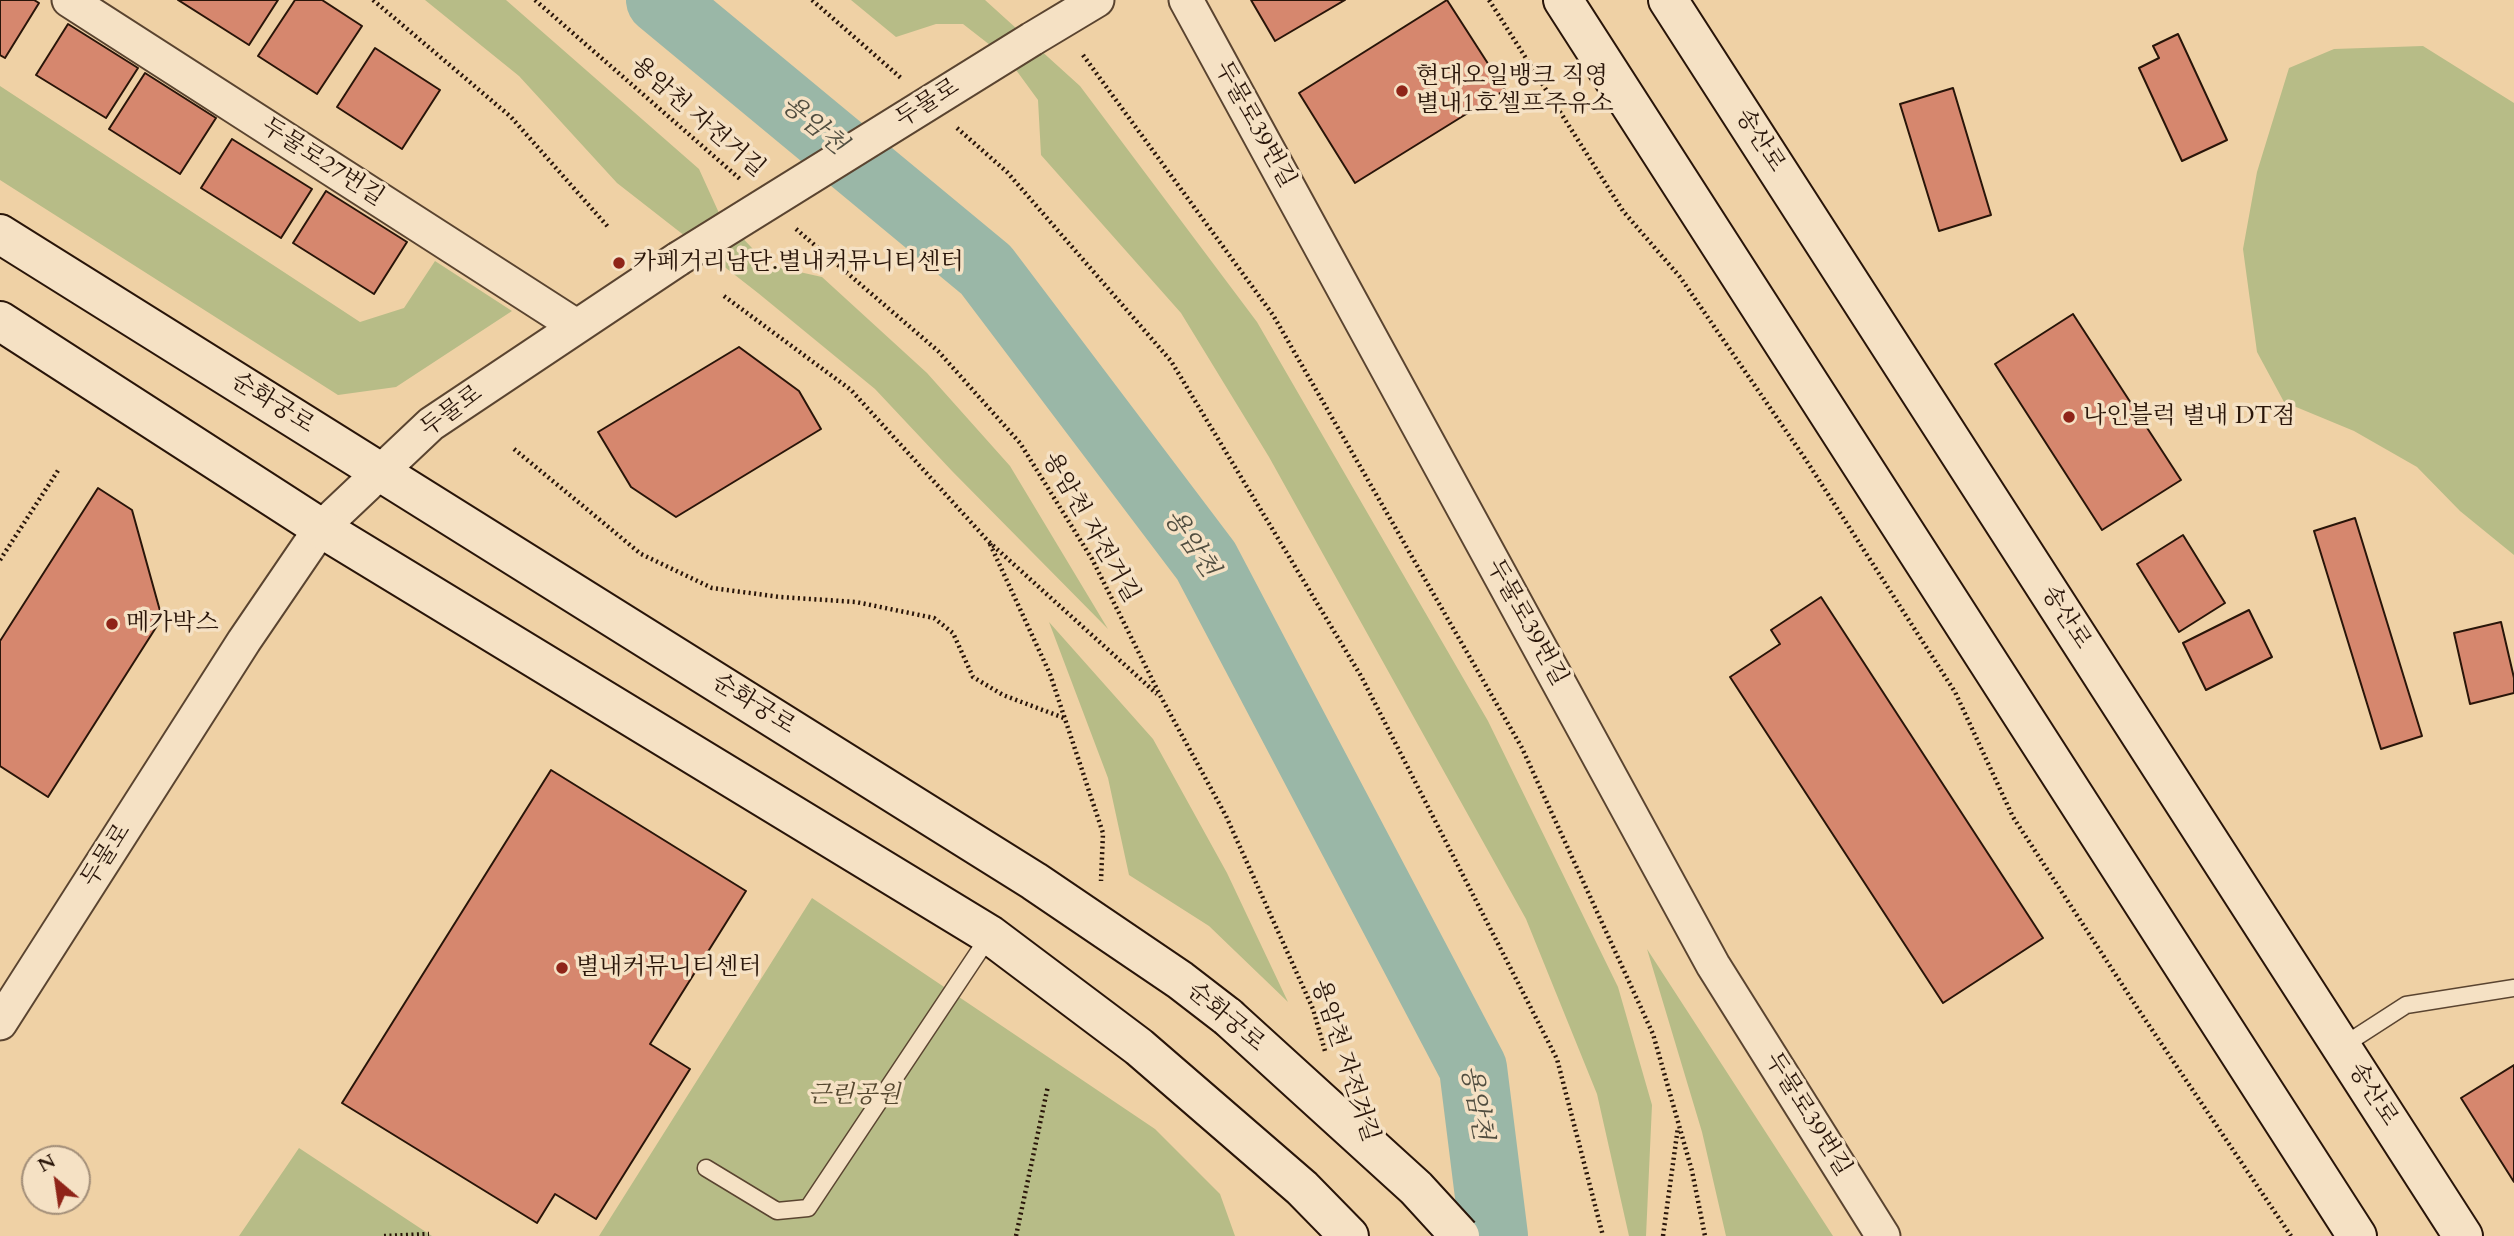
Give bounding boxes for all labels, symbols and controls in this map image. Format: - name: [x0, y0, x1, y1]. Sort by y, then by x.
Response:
- street label: 용암천 자전거길: [624, 52, 770, 184]
- street label: 두물로39번길: [1207, 57, 1301, 193]
- place label: 현대오일뱅크 직영 별내1호셀프주유소: [1416, 63, 1614, 119]
- street label: 두물로: [891, 73, 965, 135]
- marker: 현대오일뱅크 직영 별내1호셀프주유소: [1394, 83, 1410, 99]
- water label: 용암천: [774, 90, 852, 162]
- street label: 송산로: [1728, 104, 1790, 178]
- street label: 두물로27번길: [255, 113, 389, 213]
- place label: 카페거리남단.별내커뮤니티센터: [633, 249, 964, 277]
- marker: 카페거리남단.별내커뮤니티센터: [611, 255, 627, 271]
- street label: 순화궁로: [225, 367, 319, 441]
- street label: 두물로: [415, 380, 489, 444]
- place label: 나인블럭 별내 DT점: [2083, 403, 2295, 431]
- marker: 나인블럭 별내 DT점: [2061, 409, 2077, 425]
- street label: 용암천 자전거길: [1035, 448, 1145, 608]
- water label: 용암천: [1156, 504, 1224, 584]
- street label: 두물로39번길: [1479, 555, 1573, 691]
- street label: 송산로: [2034, 581, 2096, 655]
- place label: 메가박스: [126, 610, 219, 638]
- marker: 메가박스: [104, 616, 120, 632]
- street label: 순화궁로: [706, 668, 800, 742]
- street label: 두물로: [76, 819, 138, 893]
- place label: 별내커뮤니티센터: [576, 954, 761, 982]
- marker: 별내커뮤니티센터: [554, 960, 570, 976]
- street label: 용암천 자전거길: [1304, 976, 1384, 1146]
- street label: 순화궁로: [1180, 977, 1270, 1059]
- street label: 두물로39번길: [1758, 1048, 1856, 1182]
- street label: 송산로: [2341, 1058, 2403, 1132]
- water label: 용암천: [1453, 1063, 1497, 1143]
- park label: 근린공원: [808, 1082, 900, 1110]
- north arrow: [21, 1145, 91, 1215]
- text: N: [33, 1148, 60, 1179]

